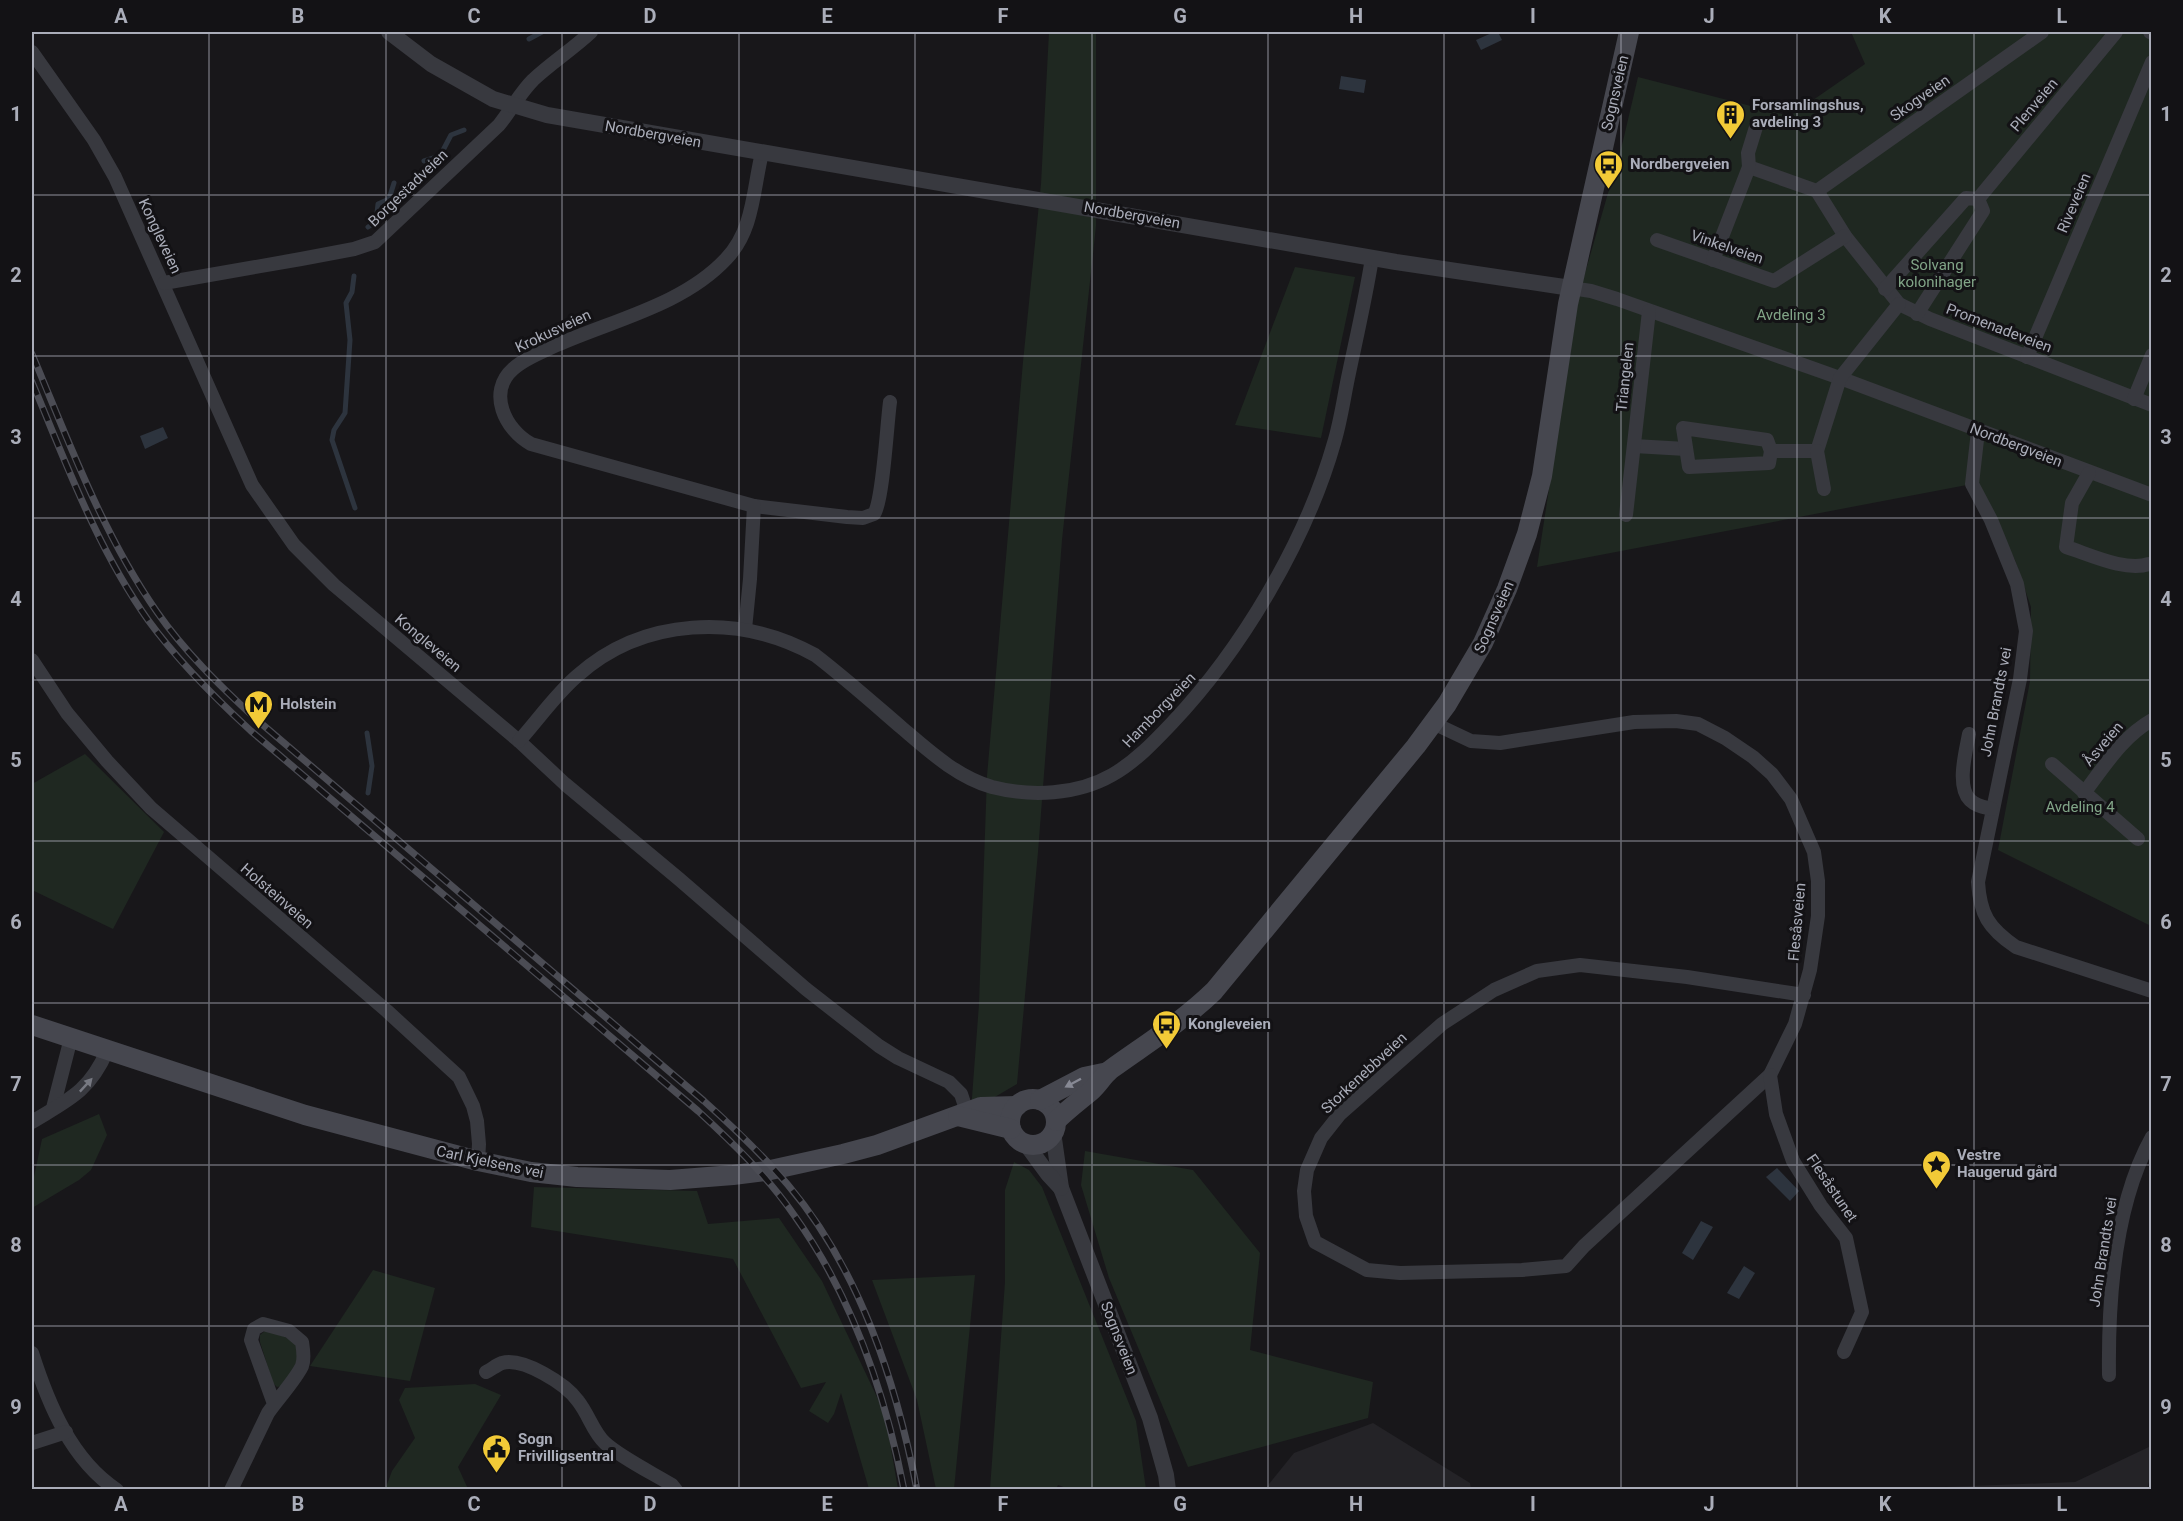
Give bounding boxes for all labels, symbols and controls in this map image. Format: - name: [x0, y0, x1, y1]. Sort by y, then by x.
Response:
- text: A: [114, 4, 128, 28]
- text: B: [292, 4, 304, 28]
- text: C: [467, 4, 481, 28]
- text: D: [644, 4, 657, 28]
- text: E: [821, 4, 833, 28]
- text: F: [998, 4, 1009, 28]
- text: G: [1173, 4, 1187, 28]
- text: H: [1349, 4, 1363, 28]
- text: I: [1530, 4, 1536, 28]
- text: J: [1703, 4, 1715, 28]
- text: K: [1879, 4, 1892, 28]
- text: L: [2057, 4, 2068, 28]
- street label: Sognsveien: [1598, 54, 1632, 132]
- street label: Skogveien: [1887, 71, 1953, 125]
- street label: Plenveien: [2006, 75, 2062, 135]
- place label: Forsamlingshus, avdeling 3: [1752, 96, 1864, 131]
- building icon: Forsamlingshus, avdeling 3: [1715, 98, 1747, 140]
- text: 1: [10, 102, 22, 126]
- text: 1: [2160, 102, 2172, 126]
- street label: Nordbergveien: [603, 117, 703, 151]
- street label: Borgestadveien: [365, 146, 451, 230]
- bus stop icon: Nordbergveien: [1593, 148, 1625, 190]
- place label: Nordbergveien: [1630, 155, 1729, 173]
- street label: Riveveien: [2053, 171, 2095, 235]
- street label: Kongleveien: [135, 195, 185, 277]
- street label: Nordbergveien: [1082, 198, 1182, 232]
- street label: Vinkelveien: [1688, 226, 1766, 268]
- park label: Solvang kolonihager: [1898, 256, 1976, 291]
- text: 2: [10, 263, 22, 287]
- text: 2: [2160, 263, 2172, 287]
- street label: Promenadeveien: [1944, 300, 2054, 356]
- street label: Krokusveien: [512, 306, 594, 356]
- park label: Avdeling 3: [1756, 306, 1826, 324]
- street label: Triangelen: [1612, 341, 1638, 413]
- street label: Nordbergveien: [1967, 419, 2065, 471]
- text: 3: [10, 425, 22, 449]
- text: 3: [2160, 425, 2172, 449]
- street label: Sognsveien: [1470, 578, 1518, 656]
- text: 4: [10, 587, 22, 611]
- text: 4: [2160, 587, 2172, 611]
- street label: Kongleveien: [391, 610, 465, 676]
- street label: John Brandts vei: [1977, 646, 2015, 758]
- street label: Hamborgveien: [1119, 669, 1199, 751]
- metro station icon: Holstein: [243, 688, 275, 730]
- place label: Holstein: [280, 695, 336, 713]
- street label: Åsveien: [2079, 718, 2127, 770]
- text: 5: [10, 748, 22, 772]
- text: 5: [2160, 748, 2172, 772]
- park label: Avdeling 4: [2045, 798, 2115, 816]
- street label: Holsteinveien: [237, 860, 317, 932]
- street label: Flesåsveien: [1785, 882, 1809, 962]
- text: 6: [10, 910, 22, 934]
- text: 6: [2160, 910, 2172, 934]
- bus stop icon: Kongleveien: [1151, 1008, 1183, 1050]
- place label: Kongleveien: [1188, 1015, 1271, 1033]
- street label: Storkenebbveien: [1317, 1029, 1411, 1117]
- text: 7: [10, 1072, 22, 1096]
- text: 7: [2160, 1072, 2172, 1096]
- one-way arrow: [79, 1078, 92, 1093]
- one-way arrow: [1064, 1078, 1081, 1088]
- street label: Carl Kjelsens vei: [435, 1142, 545, 1182]
- place label: Vestre Haugerud gård: [1957, 1146, 2057, 1181]
- place icon: Vestre Haugerud gård: [1920, 1148, 1952, 1190]
- street label: Flesåstunet: [1803, 1151, 1861, 1225]
- street label: John Brandts vei: [2085, 1196, 2121, 1308]
- text: 8: [10, 1233, 22, 1257]
- text: 8: [2160, 1233, 2172, 1257]
- street label: Sognsveien: [1097, 1299, 1141, 1377]
- text: 9: [10, 1395, 22, 1419]
- text: 9: [2160, 1395, 2172, 1419]
- place label: Sogn Frivilligsentral: [518, 1430, 614, 1465]
- public building icon: Sogn Frivilligsentral: [481, 1432, 513, 1474]
- text: A: [114, 1492, 128, 1516]
- text: B: [292, 1492, 304, 1516]
- text: C: [467, 1492, 481, 1516]
- text: D: [644, 1492, 657, 1516]
- text: E: [821, 1492, 833, 1516]
- text: F: [998, 1492, 1009, 1516]
- text: G: [1173, 1492, 1187, 1516]
- text: H: [1349, 1492, 1363, 1516]
- text: I: [1530, 1492, 1536, 1516]
- text: J: [1703, 1492, 1715, 1516]
- text: K: [1879, 1492, 1892, 1516]
- text: L: [2057, 1492, 2068, 1516]

